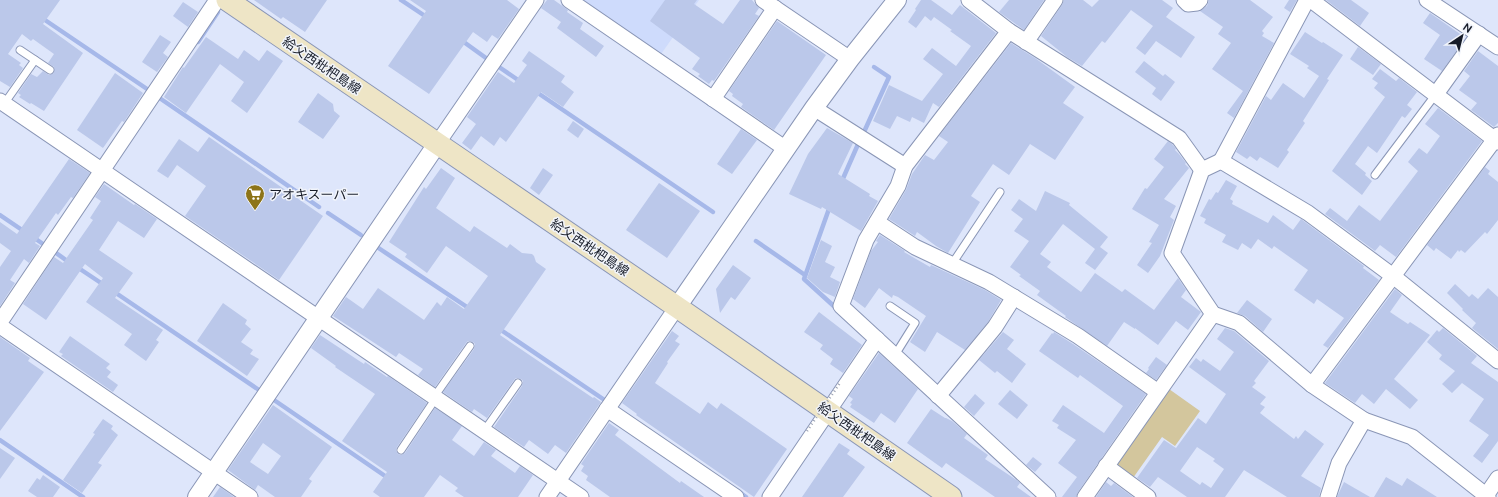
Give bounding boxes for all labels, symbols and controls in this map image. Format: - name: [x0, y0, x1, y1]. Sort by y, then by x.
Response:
- north arrow: [1442, 16, 1482, 56]
- text: N: [1461, 21, 1475, 35]
- street label: 給父西枇杷島線: [280, 34, 364, 96]
- supermarket icon: アオキスーパー: [244, 183, 266, 211]
- place label: アオキスーパー: [269, 187, 359, 201]
- street label: 給父西枇杷島線: [548, 216, 632, 278]
- street label: 給父西枇杷島線: [816, 399, 898, 463]

